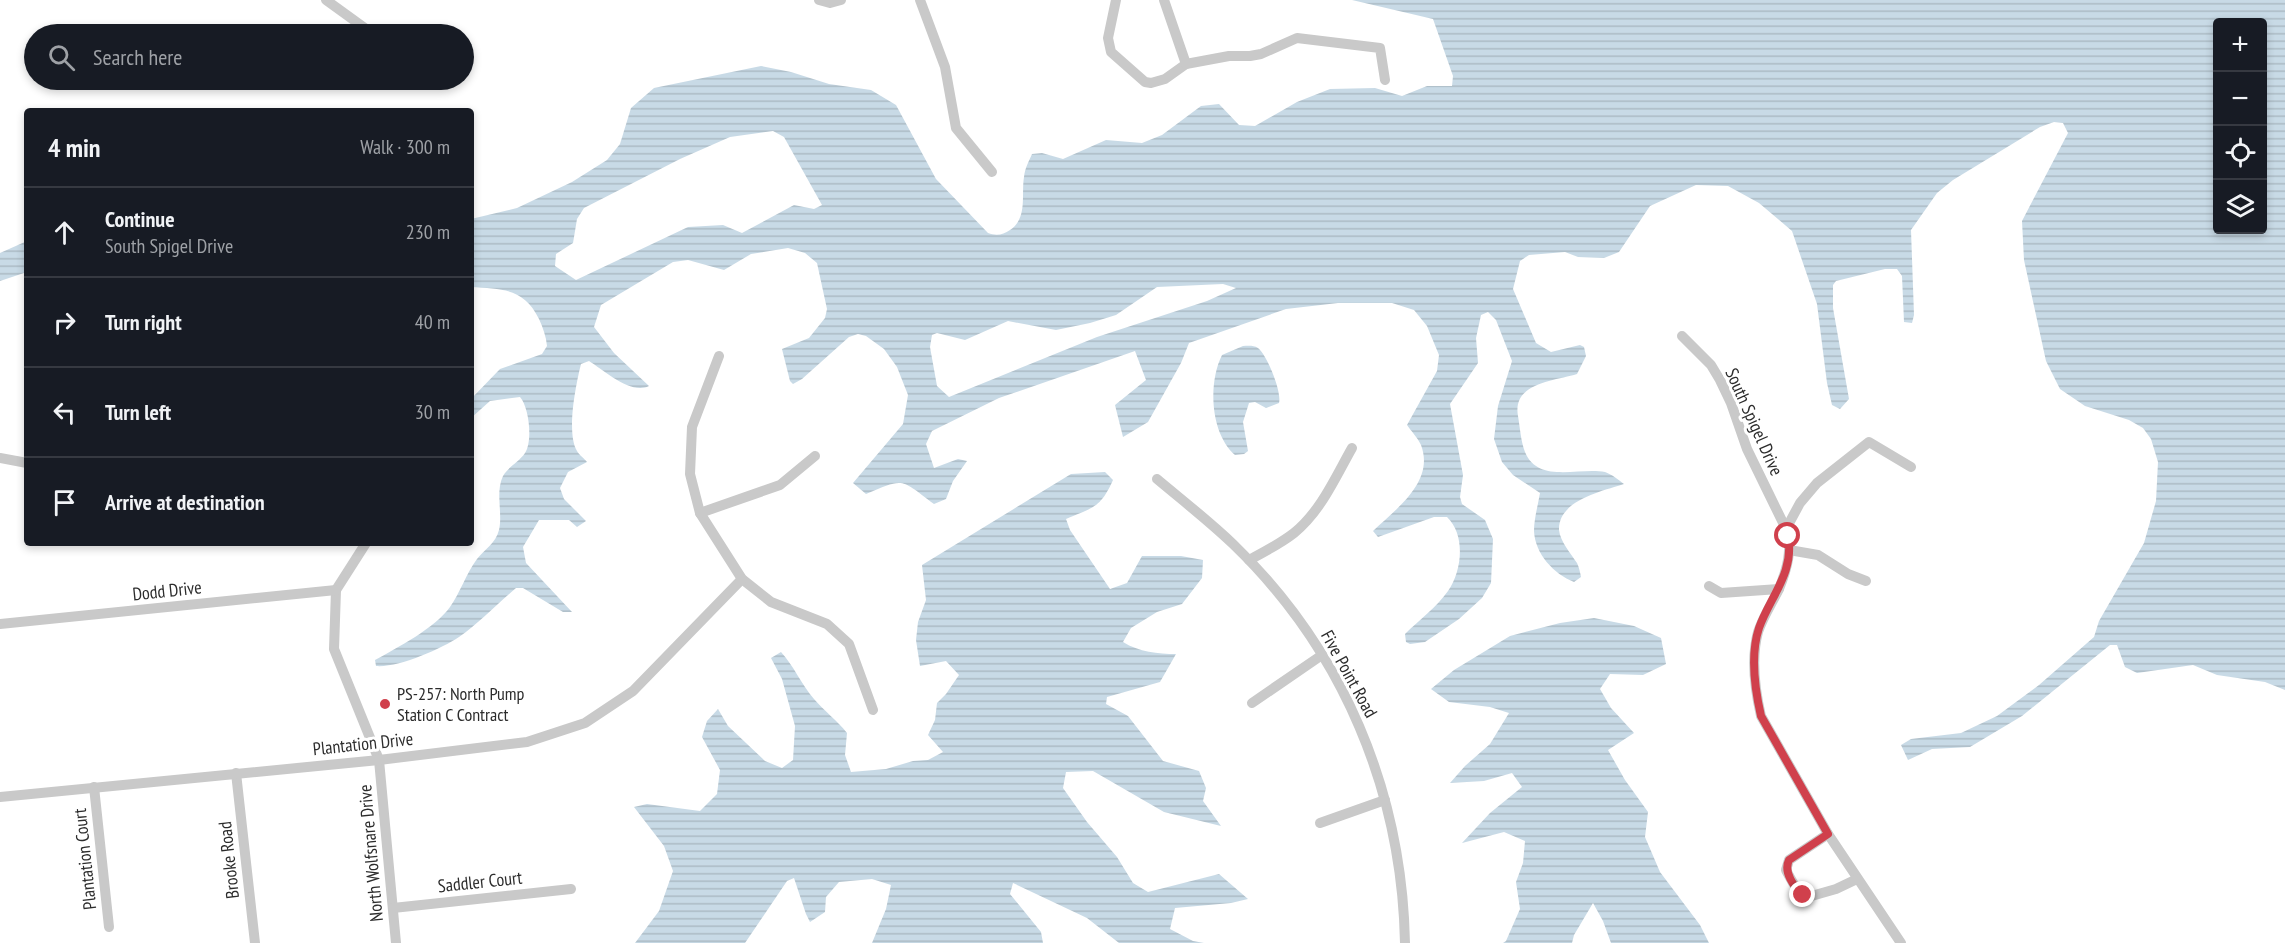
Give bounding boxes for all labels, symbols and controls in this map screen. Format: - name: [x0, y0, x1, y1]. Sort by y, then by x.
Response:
- map controls: [2213, 18, 2267, 234]
- button: +: [2213, 18, 2267, 72]
- search box: [24, 24, 474, 90]
- icon: search: [45, 41, 78, 74]
- text: Search here: [93, 43, 182, 71]
- button: −: [2213, 72, 2267, 126]
- button: locate: [2213, 126, 2267, 180]
- text: 4 min: [48, 131, 101, 164]
- text: Walk · 300 m: [360, 134, 450, 160]
- button: layers: [2213, 180, 2267, 234]
- text: Continue: [105, 205, 175, 233]
- icon: ahead: [48, 216, 81, 249]
- text: 230 m: [406, 219, 450, 245]
- text: South Spigel Drive: [105, 233, 233, 259]
- icon: right: [48, 306, 81, 339]
- text: Turn right: [105, 308, 182, 336]
- text: 40 m: [415, 309, 450, 335]
- street label: South Spigel Drive: [1720, 364, 1788, 479]
- icon: left: [48, 396, 81, 429]
- text: Turn left: [105, 398, 171, 426]
- text: 30 m: [415, 399, 450, 425]
- icon: arrive: [48, 486, 81, 519]
- text: Arrive at destination: [105, 488, 265, 516]
- route start: [1774, 522, 1800, 548]
- street label: Dodd Drive: [131, 575, 203, 606]
- street label: Five Point Road: [1316, 626, 1383, 721]
- place label: PS-257: North Pump Station C Contract: [397, 682, 525, 726]
- marker: PS-257: North Pump Station C Contract: [378, 697, 392, 711]
- street label: Plantation Drive: [312, 727, 414, 760]
- street label: North Wolfsnare Drive: [353, 784, 388, 922]
- street label: Plantation Court: [68, 807, 101, 911]
- street label: Brooke Road: [213, 820, 244, 900]
- street label: Saddler Court: [437, 866, 523, 897]
- route end: [1789, 881, 1815, 907]

